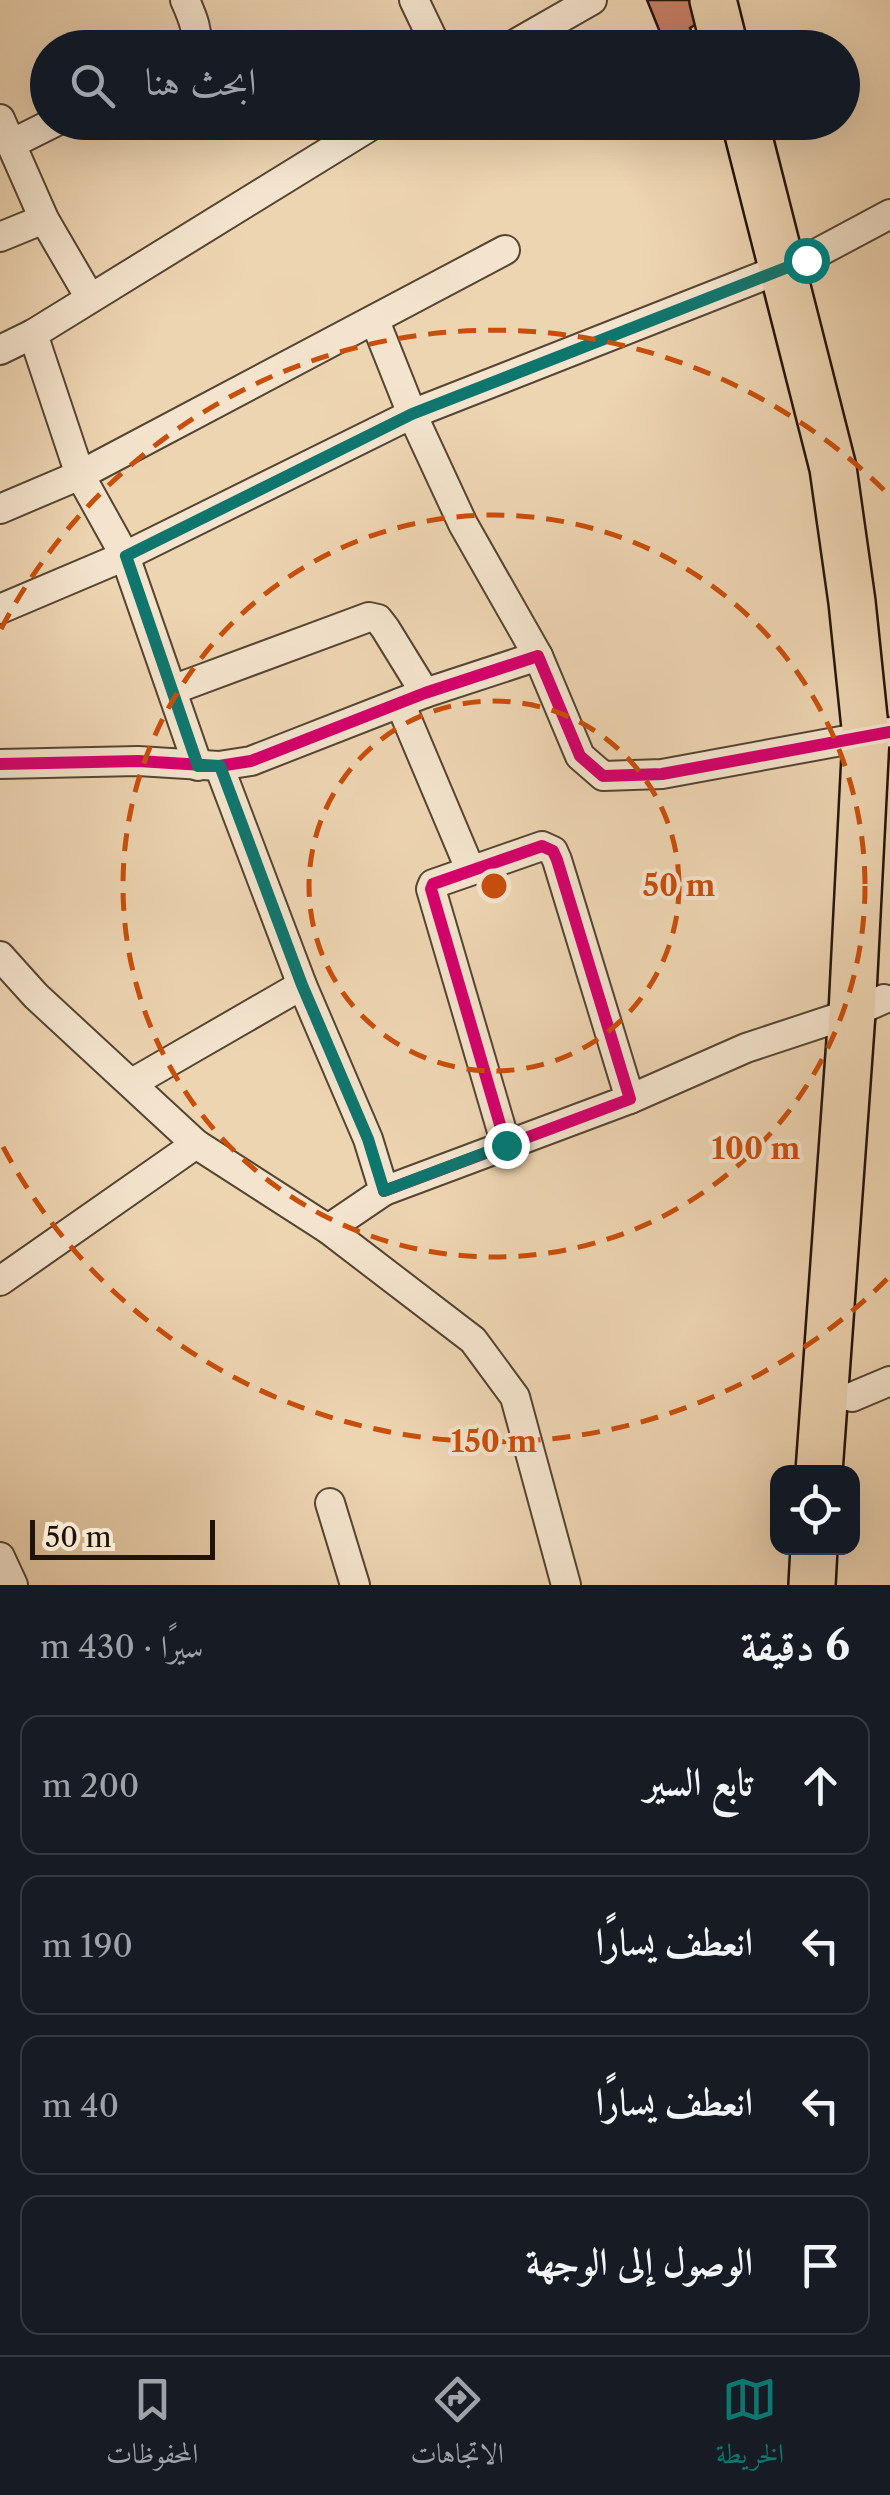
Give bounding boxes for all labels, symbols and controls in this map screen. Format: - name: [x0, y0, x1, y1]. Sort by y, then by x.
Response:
- search box: [30, 30, 860, 140]
- icon: search: [65, 58, 120, 113]
- text: ابحث هنا: [145, 58, 256, 105]
- route start: [784, 238, 830, 284]
- text: 50 m: [642, 867, 716, 904]
- centre of rings: [476, 868, 512, 904]
- route end: [484, 1123, 530, 1169]
- text: 100 m: [712, 1130, 801, 1167]
- text: 150 m: [451, 1423, 537, 1460]
- map controls: [770, 1465, 860, 1555]
- button: locate: [770, 1465, 860, 1555]
- scale bar: [30, 1515, 215, 1560]
- text: 50 m: [45, 1520, 112, 1554]
- text: 6 دقيقة: [741, 1619, 850, 1671]
- text: سيرًا · 430 m: [40, 1627, 203, 1666]
- text: تابع السير: [644, 1758, 753, 1805]
- icon: ahead: [793, 1758, 848, 1813]
- text: 200 m: [42, 1766, 139, 1805]
- text: انعطف يسارًا: [596, 1918, 753, 1965]
- icon: left: [793, 1918, 848, 1973]
- text: 190 m: [42, 1926, 133, 1965]
- text: انعطف يسارًا: [596, 2078, 753, 2125]
- icon: left: [793, 2078, 848, 2133]
- text: 40 m: [42, 2086, 119, 2125]
- text: الوصول إلى الوجهة: [526, 2238, 753, 2285]
- icon: arrive: [793, 2238, 848, 2293]
- tab: المحفوظات: [106, 2372, 198, 2481]
- tab: الاتجاهات: [410, 2372, 504, 2481]
- tab: الخريطة: [716, 2372, 784, 2481]

